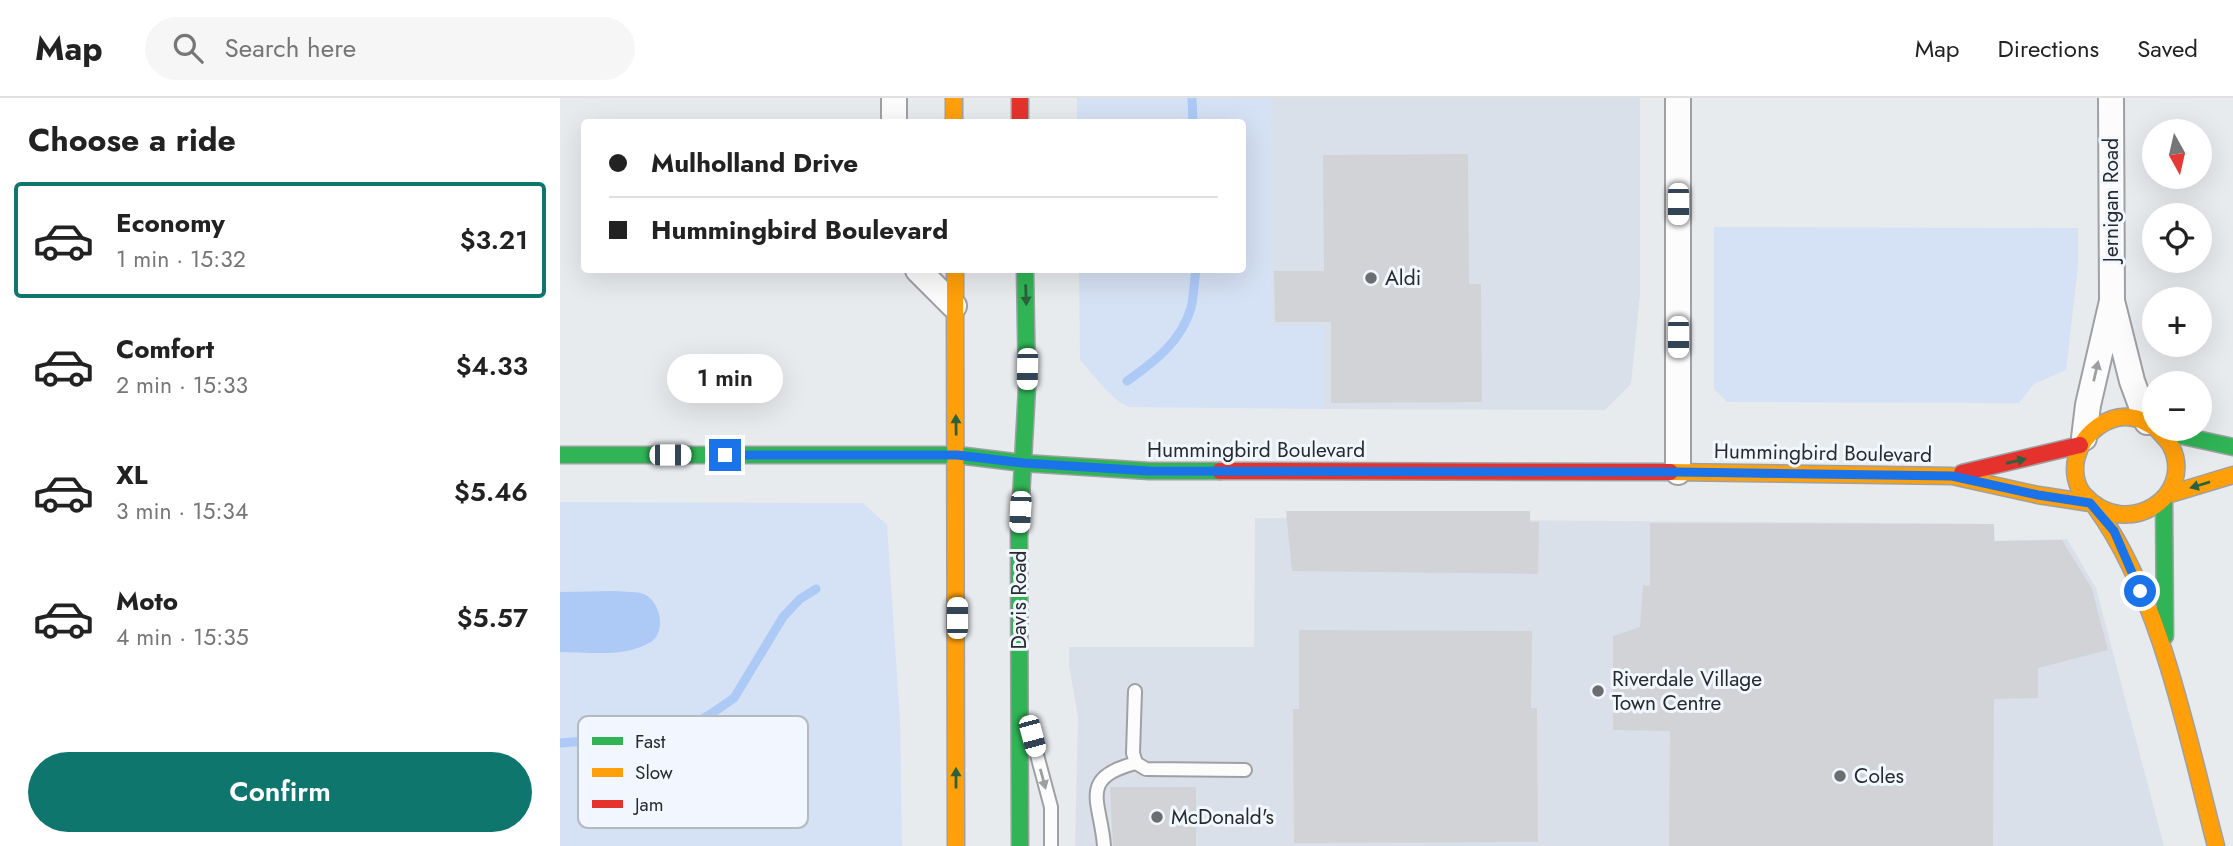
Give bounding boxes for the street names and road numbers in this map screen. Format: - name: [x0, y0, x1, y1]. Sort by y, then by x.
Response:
- street label: Jernigan Road: [2096, 138, 2126, 265]
- street label: Hummingbird Boulevard: [1147, 435, 1365, 465]
- street label: Hummingbird Boulevard: [1714, 436, 1932, 470]
- street label: Davis Road: [1004, 550, 1034, 650]

